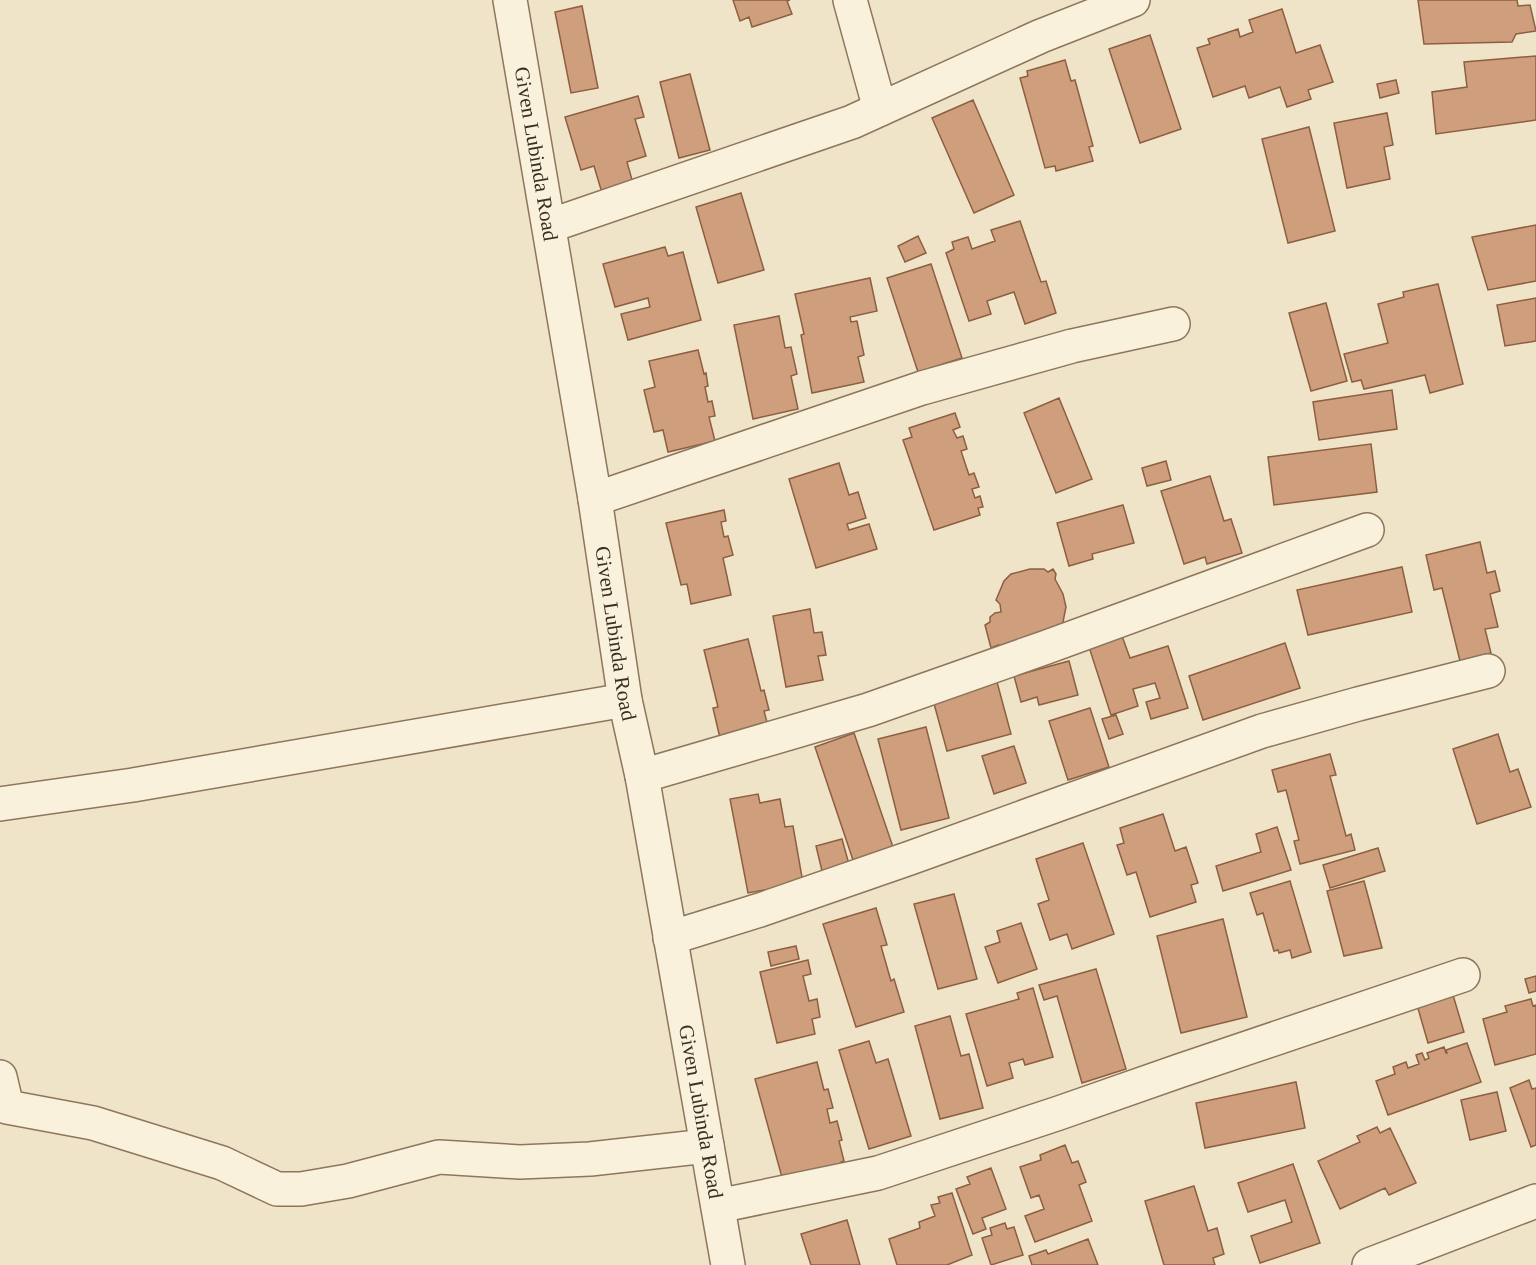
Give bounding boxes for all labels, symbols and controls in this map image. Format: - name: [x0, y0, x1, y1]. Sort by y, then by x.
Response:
- street label: Given Lubinda Road: [510, 65, 563, 243]
- street label: Given Lubinda Road: [590, 544, 641, 723]
- street label: Given Lubinda Road: [674, 1023, 728, 1201]

